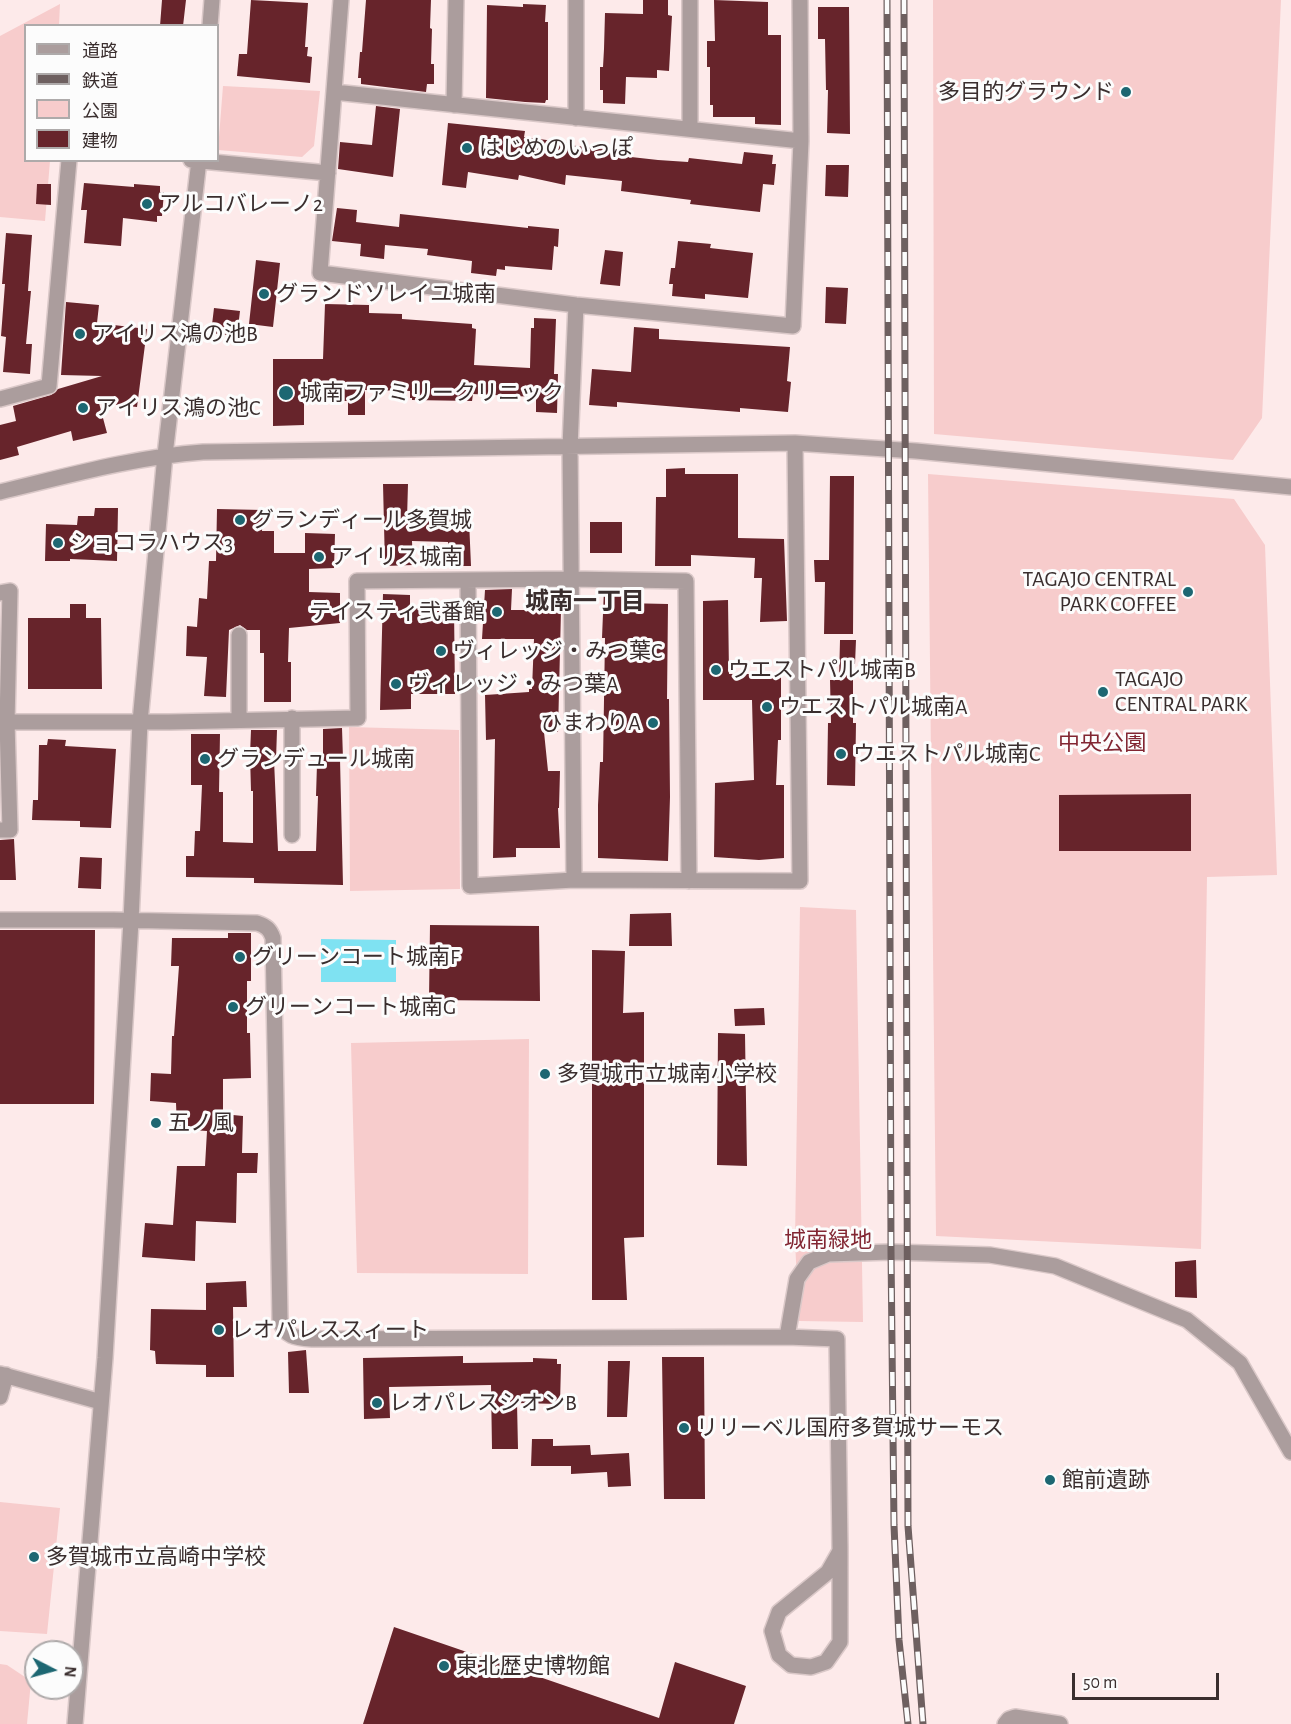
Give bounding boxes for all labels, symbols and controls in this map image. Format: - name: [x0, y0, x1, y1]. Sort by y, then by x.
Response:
- legend: [24, 24, 219, 162]
- text: 道路: [82, 43, 118, 61]
- text: 鉄道: [82, 73, 118, 91]
- place label: 多目的グラウンド: [938, 79, 1114, 105]
- marker: 多目的グラウンド: [1119, 85, 1133, 99]
- text: 公園: [82, 103, 118, 121]
- text: 建物: [82, 133, 118, 151]
- place label: はじめのいっぽ: [479, 135, 633, 161]
- marker: はじめのいっぽ: [460, 141, 474, 155]
- place label: アルコバレーノ2: [159, 191, 323, 217]
- marker: アルコバレーノ2: [140, 197, 154, 211]
- place label: グランドソレイユ城南: [276, 281, 496, 307]
- marker: グランドソレイユ城南: [257, 287, 271, 301]
- place label: アイリス鴻の池B: [92, 321, 258, 347]
- marker: アイリス鴻の池B: [73, 327, 87, 341]
- place label: 城南ファミリークリニック: [300, 380, 564, 406]
- marker: 城南ファミリークリニック: [277, 384, 295, 402]
- place label: アイリス鴻の池C: [95, 395, 260, 421]
- marker: アイリス鴻の池C: [76, 401, 90, 415]
- place label: グランディール多賀城: [252, 507, 472, 533]
- marker: グランディール多賀城: [233, 513, 247, 527]
- place label: ショコラハウス3: [70, 530, 233, 556]
- marker: ショコラハウス3: [51, 536, 65, 550]
- place label: アイリス城南: [331, 544, 463, 570]
- marker: アイリス城南: [312, 550, 326, 564]
- place label: TAGAJO CENTRAL PARK COFFEE: [1022, 566, 1176, 618]
- marker: TAGAJO CENTRAL PARK COFFEE: [1181, 585, 1195, 599]
- district label: 城南一丁目: [525, 588, 645, 616]
- place label: テイスティ弐番館: [309, 599, 485, 625]
- marker: テイスティ弐番館: [490, 605, 504, 619]
- place label: ヴィレッジ・みつ葉C: [453, 638, 662, 664]
- marker: ヴィレッジ・みつ葉C: [434, 644, 448, 658]
- place label: ウエストパル城南B: [728, 657, 916, 683]
- marker: ウエストパル城南B: [709, 663, 723, 677]
- place label: TAGAJO CENTRAL PARK: [1115, 666, 1248, 718]
- place label: ヴィレッジ・みつ葉A: [408, 671, 619, 697]
- marker: ヴィレッジ・みつ葉A: [389, 677, 403, 691]
- marker: TAGAJO CENTRAL PARK: [1096, 685, 1110, 699]
- place label: ウエストパル城南A: [779, 694, 968, 720]
- marker: ウエストパル城南A: [760, 700, 774, 714]
- place label: ひまわりA: [540, 710, 641, 736]
- marker: ひまわりA: [646, 716, 660, 730]
- park label: 中央公園: [1058, 730, 1146, 756]
- place label: ウエストパル城南C: [853, 741, 1040, 767]
- place label: グランデュール城南: [217, 746, 415, 772]
- marker: ウエストパル城南C: [834, 747, 848, 761]
- marker: グランデュール城南: [198, 752, 212, 766]
- place label: グリーンコート城南F: [252, 944, 460, 970]
- marker: グリーンコート城南F: [233, 950, 247, 964]
- place label: グリーンコート城南G: [245, 994, 456, 1020]
- marker: グリーンコート城南G: [226, 1000, 240, 1014]
- place label: 多賀城市立城南小学校: [557, 1061, 777, 1087]
- marker: 多賀城市立城南小学校: [538, 1067, 552, 1081]
- place label: 五ノ風: [168, 1110, 234, 1136]
- marker: 五ノ風: [149, 1116, 163, 1130]
- park label: 城南緑地: [784, 1227, 872, 1253]
- place label: レオパレススィート: [231, 1317, 429, 1343]
- marker: レオパレススィート: [212, 1323, 226, 1337]
- place label: レオパレスシオンB: [389, 1390, 577, 1416]
- marker: レオパレスシオンB: [370, 1396, 384, 1410]
- place label: リリーベル国府多賀城サーモス: [696, 1415, 1004, 1441]
- marker: リリーベル国府多賀城サーモス: [677, 1421, 691, 1435]
- place label: 館前遺跡: [1062, 1467, 1150, 1493]
- marker: 館前遺跡: [1043, 1473, 1057, 1487]
- place label: 多賀城市立高崎中学校: [46, 1544, 266, 1570]
- marker: 多賀城市立高崎中学校: [27, 1550, 41, 1564]
- north arrow: [24, 1640, 84, 1700]
- place label: 東北歴史博物館: [456, 1653, 610, 1679]
- marker: 東北歴史博物館: [437, 1659, 451, 1673]
- scale bar: [1075, 1661, 1222, 1699]
- text: N: [61, 1665, 78, 1678]
- text: 50 m: [1083, 1674, 1117, 1692]

